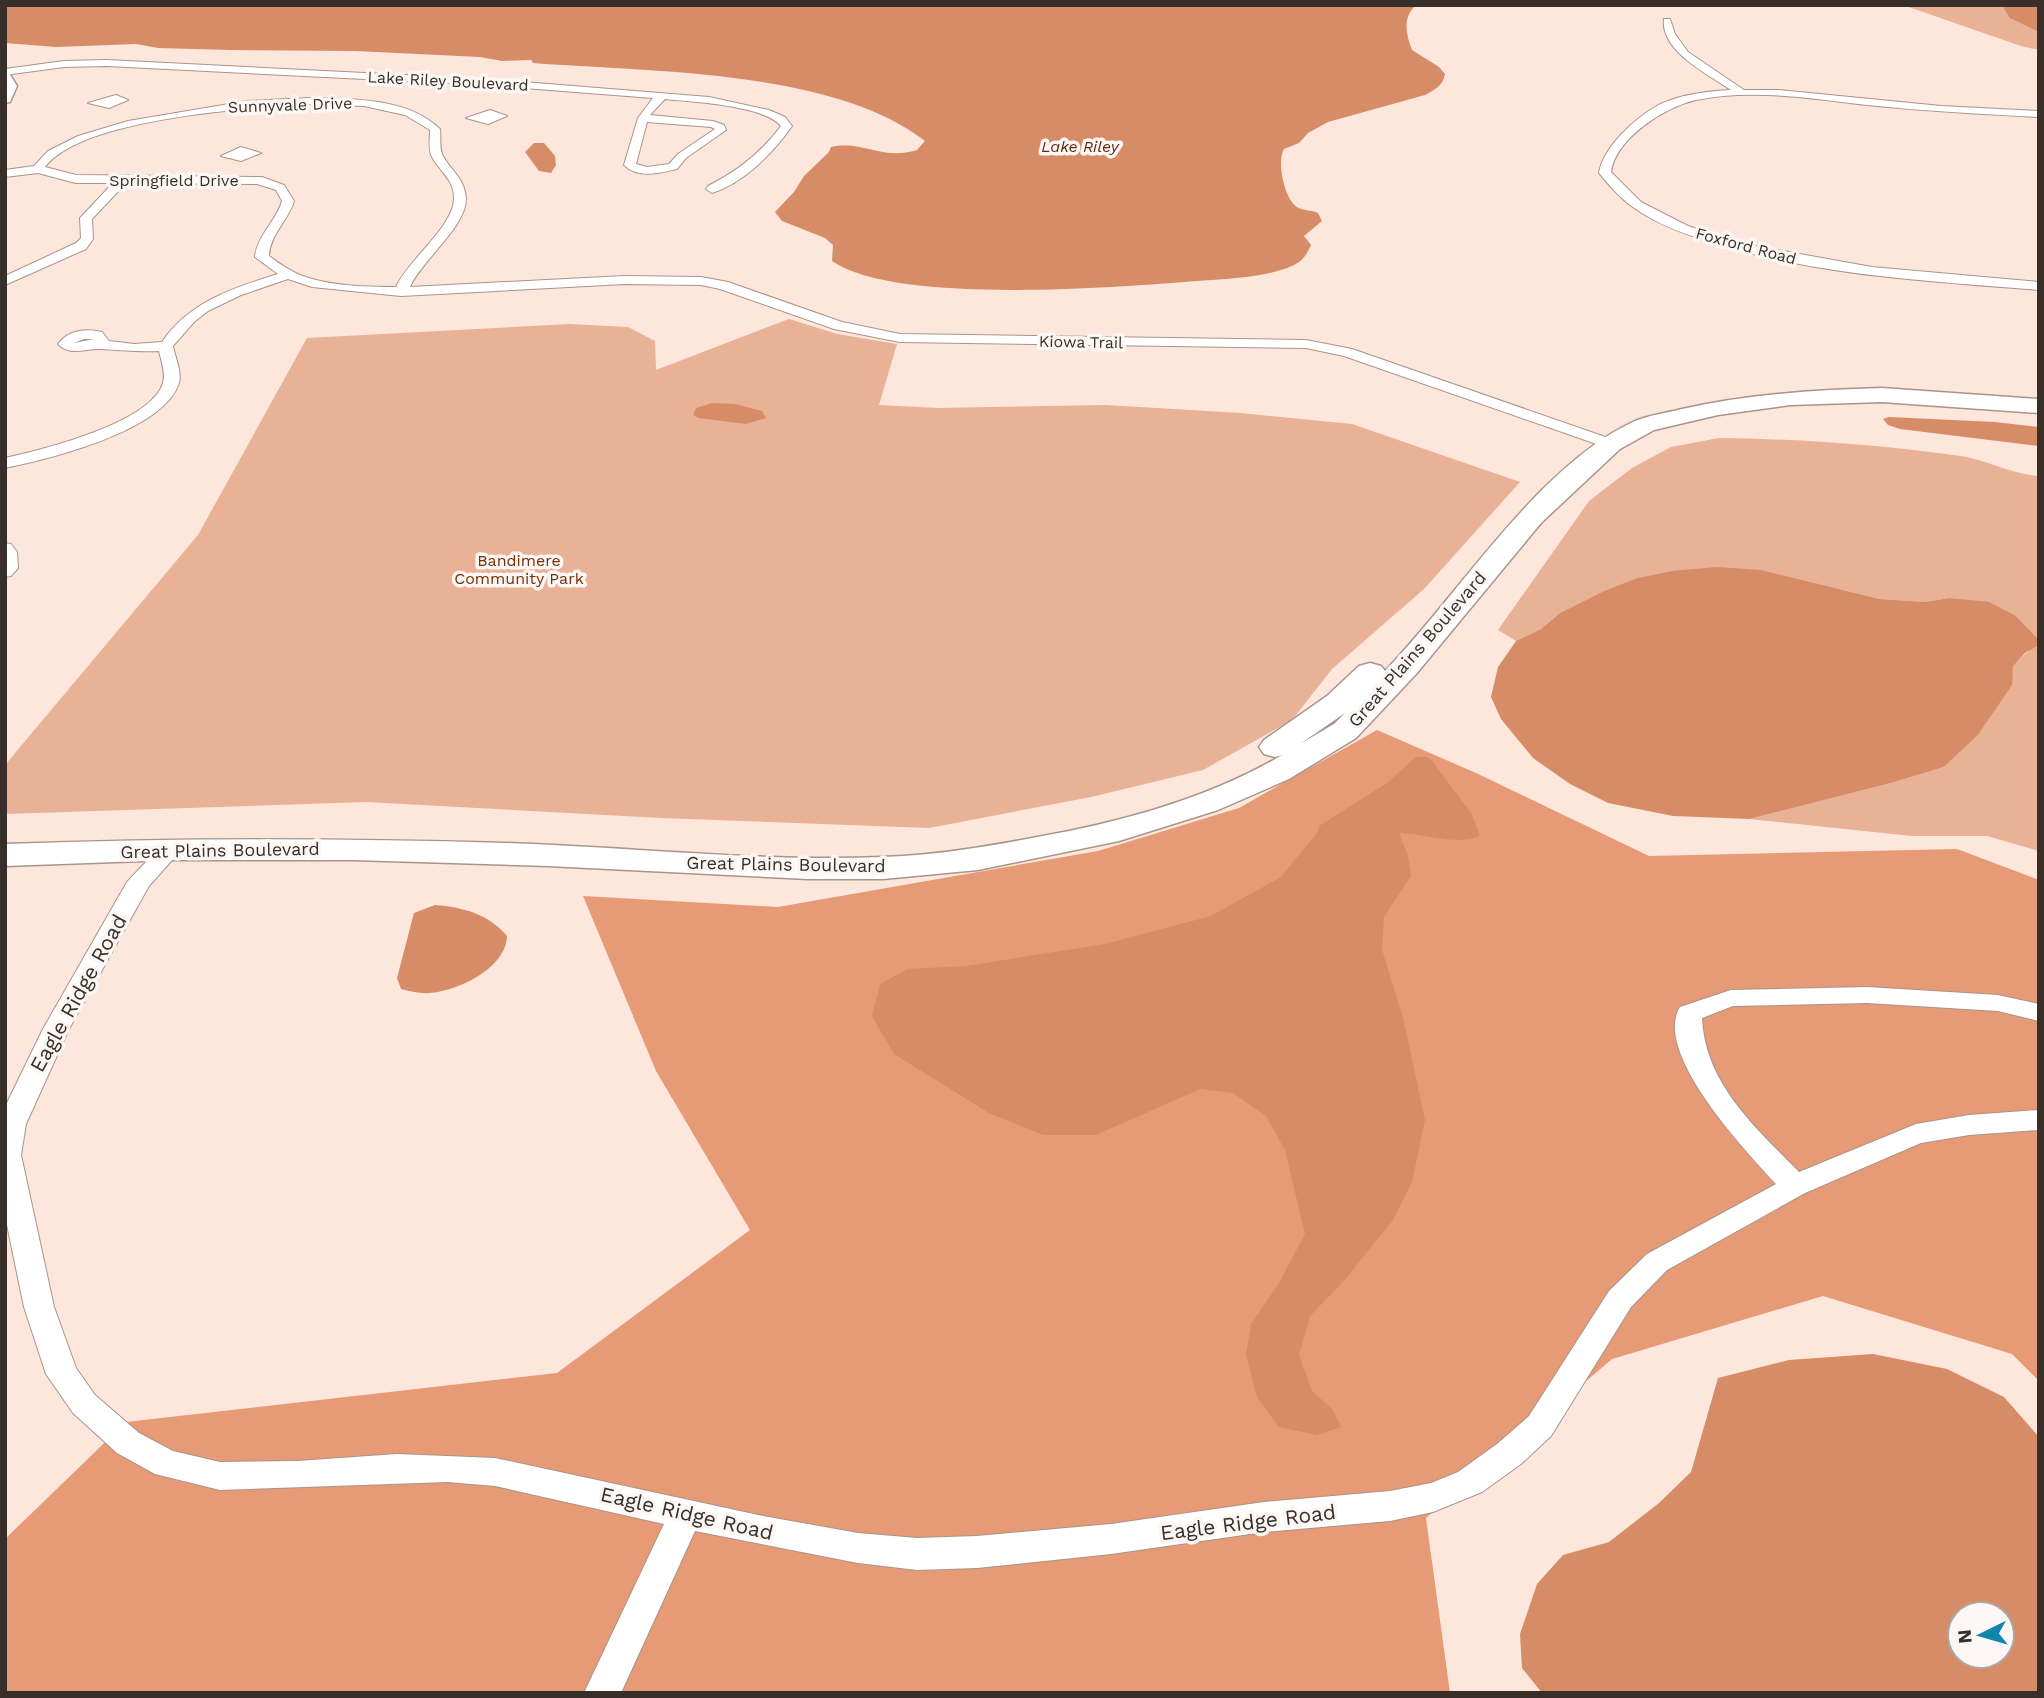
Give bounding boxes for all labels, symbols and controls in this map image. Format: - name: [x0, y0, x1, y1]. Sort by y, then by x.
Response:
- street label: Lake Riley Boulevard: [367, 67, 529, 95]
- street label: Sunnyvale Drive: [227, 93, 353, 117]
- water label: Lake Riley: [1041, 137, 1120, 156]
- street label: Springfield Drive: [109, 171, 239, 190]
- street label: Foxford Road: [1694, 223, 1798, 269]
- street label: Kiowa Trail: [1039, 332, 1123, 352]
- park label: Bandimere Community Park: [454, 551, 584, 588]
- street label: Great Plains Boulevard: [1344, 567, 1490, 731]
- street label: Great Plains Boulevard: [120, 838, 320, 862]
- street label: Great Plains Boulevard: [686, 852, 886, 876]
- street label: Eagle Ridge Road: [24, 910, 132, 1076]
- street label: Eagle Ridge Road: [598, 1481, 776, 1545]
- street label: Eagle Ridge Road: [1159, 1499, 1337, 1545]
- north arrow: [1946, 1600, 2016, 1670]
- text: N: [1952, 1628, 1977, 1644]

